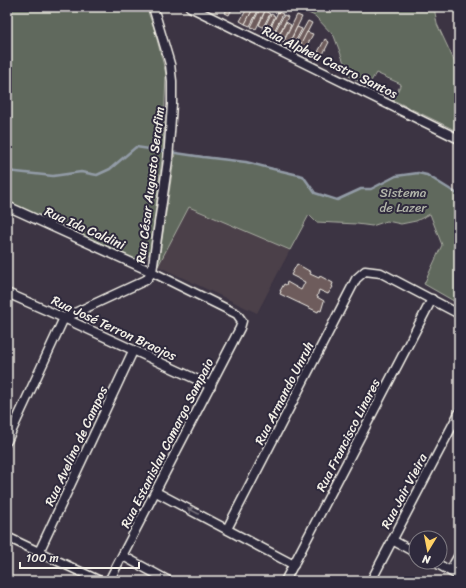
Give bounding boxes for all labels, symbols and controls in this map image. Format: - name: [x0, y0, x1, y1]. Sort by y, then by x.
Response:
- street label: Rua Alpheu Castro Santos: [258, 19, 402, 105]
- street label: Rua César Augusto Serafim: [129, 105, 171, 265]
- park label: Sistema de Lazer: [379, 181, 427, 219]
- street label: Rua Ida Caldini: [41, 200, 129, 256]
- street label: Rua José Terron Braojos: [48, 289, 181, 368]
- street label: Rua Armando Unruh: [248, 337, 320, 449]
- street label: Rua Estanislau Camargo Sampaio: [114, 353, 220, 532]
- street label: Rua Francisco Linares: [310, 374, 386, 496]
- street label: Rua Avelino de Campos: [38, 381, 114, 510]
- street label: Rua Jair Vieira: [374, 449, 434, 533]
- one-way arrow: [187, 506, 199, 514]
- north arrow: [408, 530, 448, 570]
- scale bar: [20, 544, 139, 570]
- text: 100 m: [26, 547, 59, 569]
- text: N: [421, 549, 433, 570]

